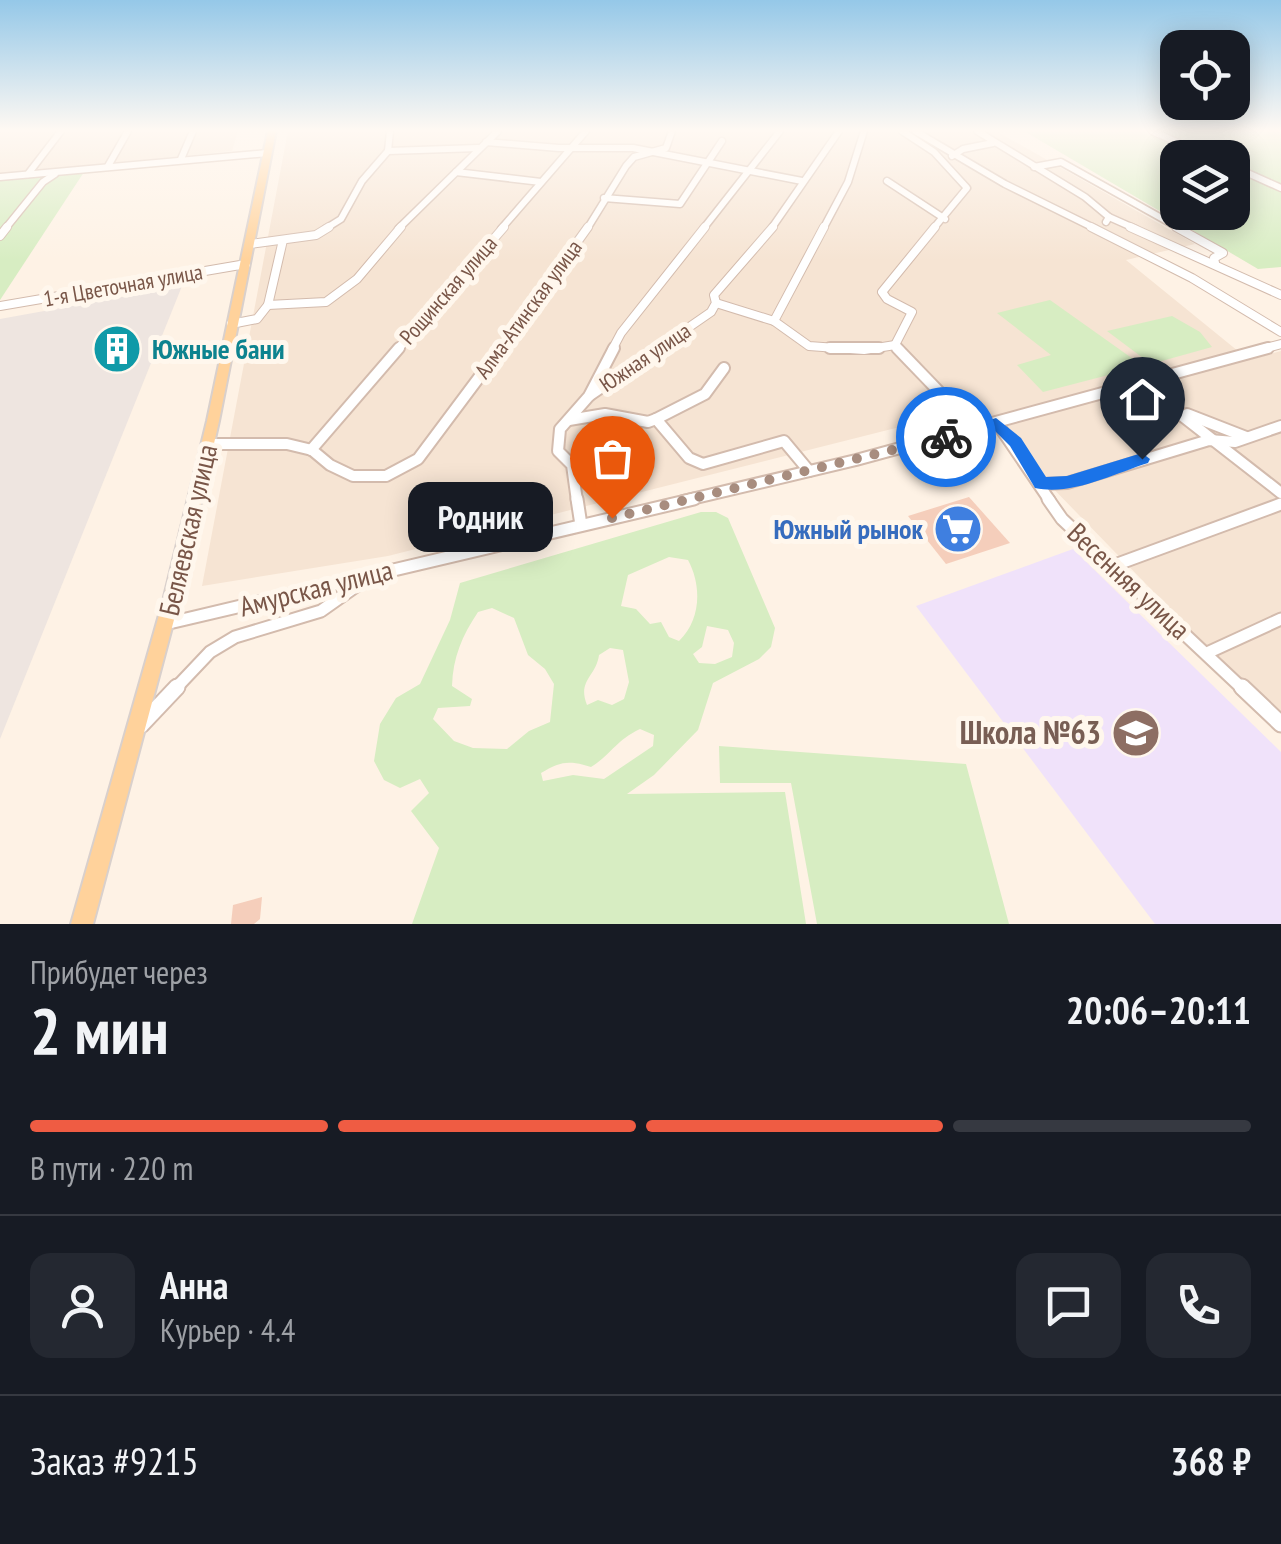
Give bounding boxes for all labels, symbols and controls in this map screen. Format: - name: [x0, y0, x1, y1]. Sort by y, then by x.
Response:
- map controls: [1160, 30, 1250, 230]
- button: locate: [1160, 30, 1250, 120]
- button: layers: [1160, 140, 1250, 230]
- street label: Рощинская улица: [393, 230, 503, 350]
- street label: Алма-Атинская улица: [468, 234, 588, 384]
- street label: 1-я Цветочная улица: [41, 257, 205, 313]
- street label: Южная улица: [594, 316, 696, 398]
- building icon: Южные бани: [91, 323, 143, 375]
- place label: Южные бани: [152, 330, 285, 367]
- pin: [1100, 357, 1185, 460]
- icon: home: [1115, 372, 1170, 427]
- courier: [896, 387, 996, 487]
- icon: bike: [919, 410, 974, 465]
- pin: [570, 416, 655, 519]
- icon: bag: [585, 431, 640, 486]
- street label: Беляевская улица: [150, 441, 225, 619]
- callout: Родник: [407, 483, 552, 553]
- text: Родник: [438, 496, 523, 538]
- supermarket icon: Южный рынок: [932, 503, 984, 555]
- place label: Южный рынок: [773, 510, 924, 547]
- street label: Весенняя улица: [1060, 514, 1199, 647]
- street label: Амурская улица: [235, 551, 396, 624]
- school or university icon: Школа №63: [1110, 707, 1162, 759]
- place label: Школа №63: [960, 711, 1101, 753]
- text: Прибудет через: [30, 951, 208, 993]
- text: 20:06–20:11: [1066, 985, 1251, 1034]
- text: 2 мин: [30, 988, 169, 1072]
- text: В пути · 220 m: [30, 1147, 193, 1189]
- button: person: [30, 1253, 135, 1358]
- button: chat: [1016, 1253, 1121, 1358]
- button: phone: [1146, 1253, 1251, 1358]
- text: Анна: [160, 1260, 228, 1309]
- text: Курьер · 4.4: [160, 1309, 295, 1351]
- text: Заказ #9215: [30, 1436, 199, 1485]
- text: 368 ₽: [1171, 1436, 1251, 1485]

